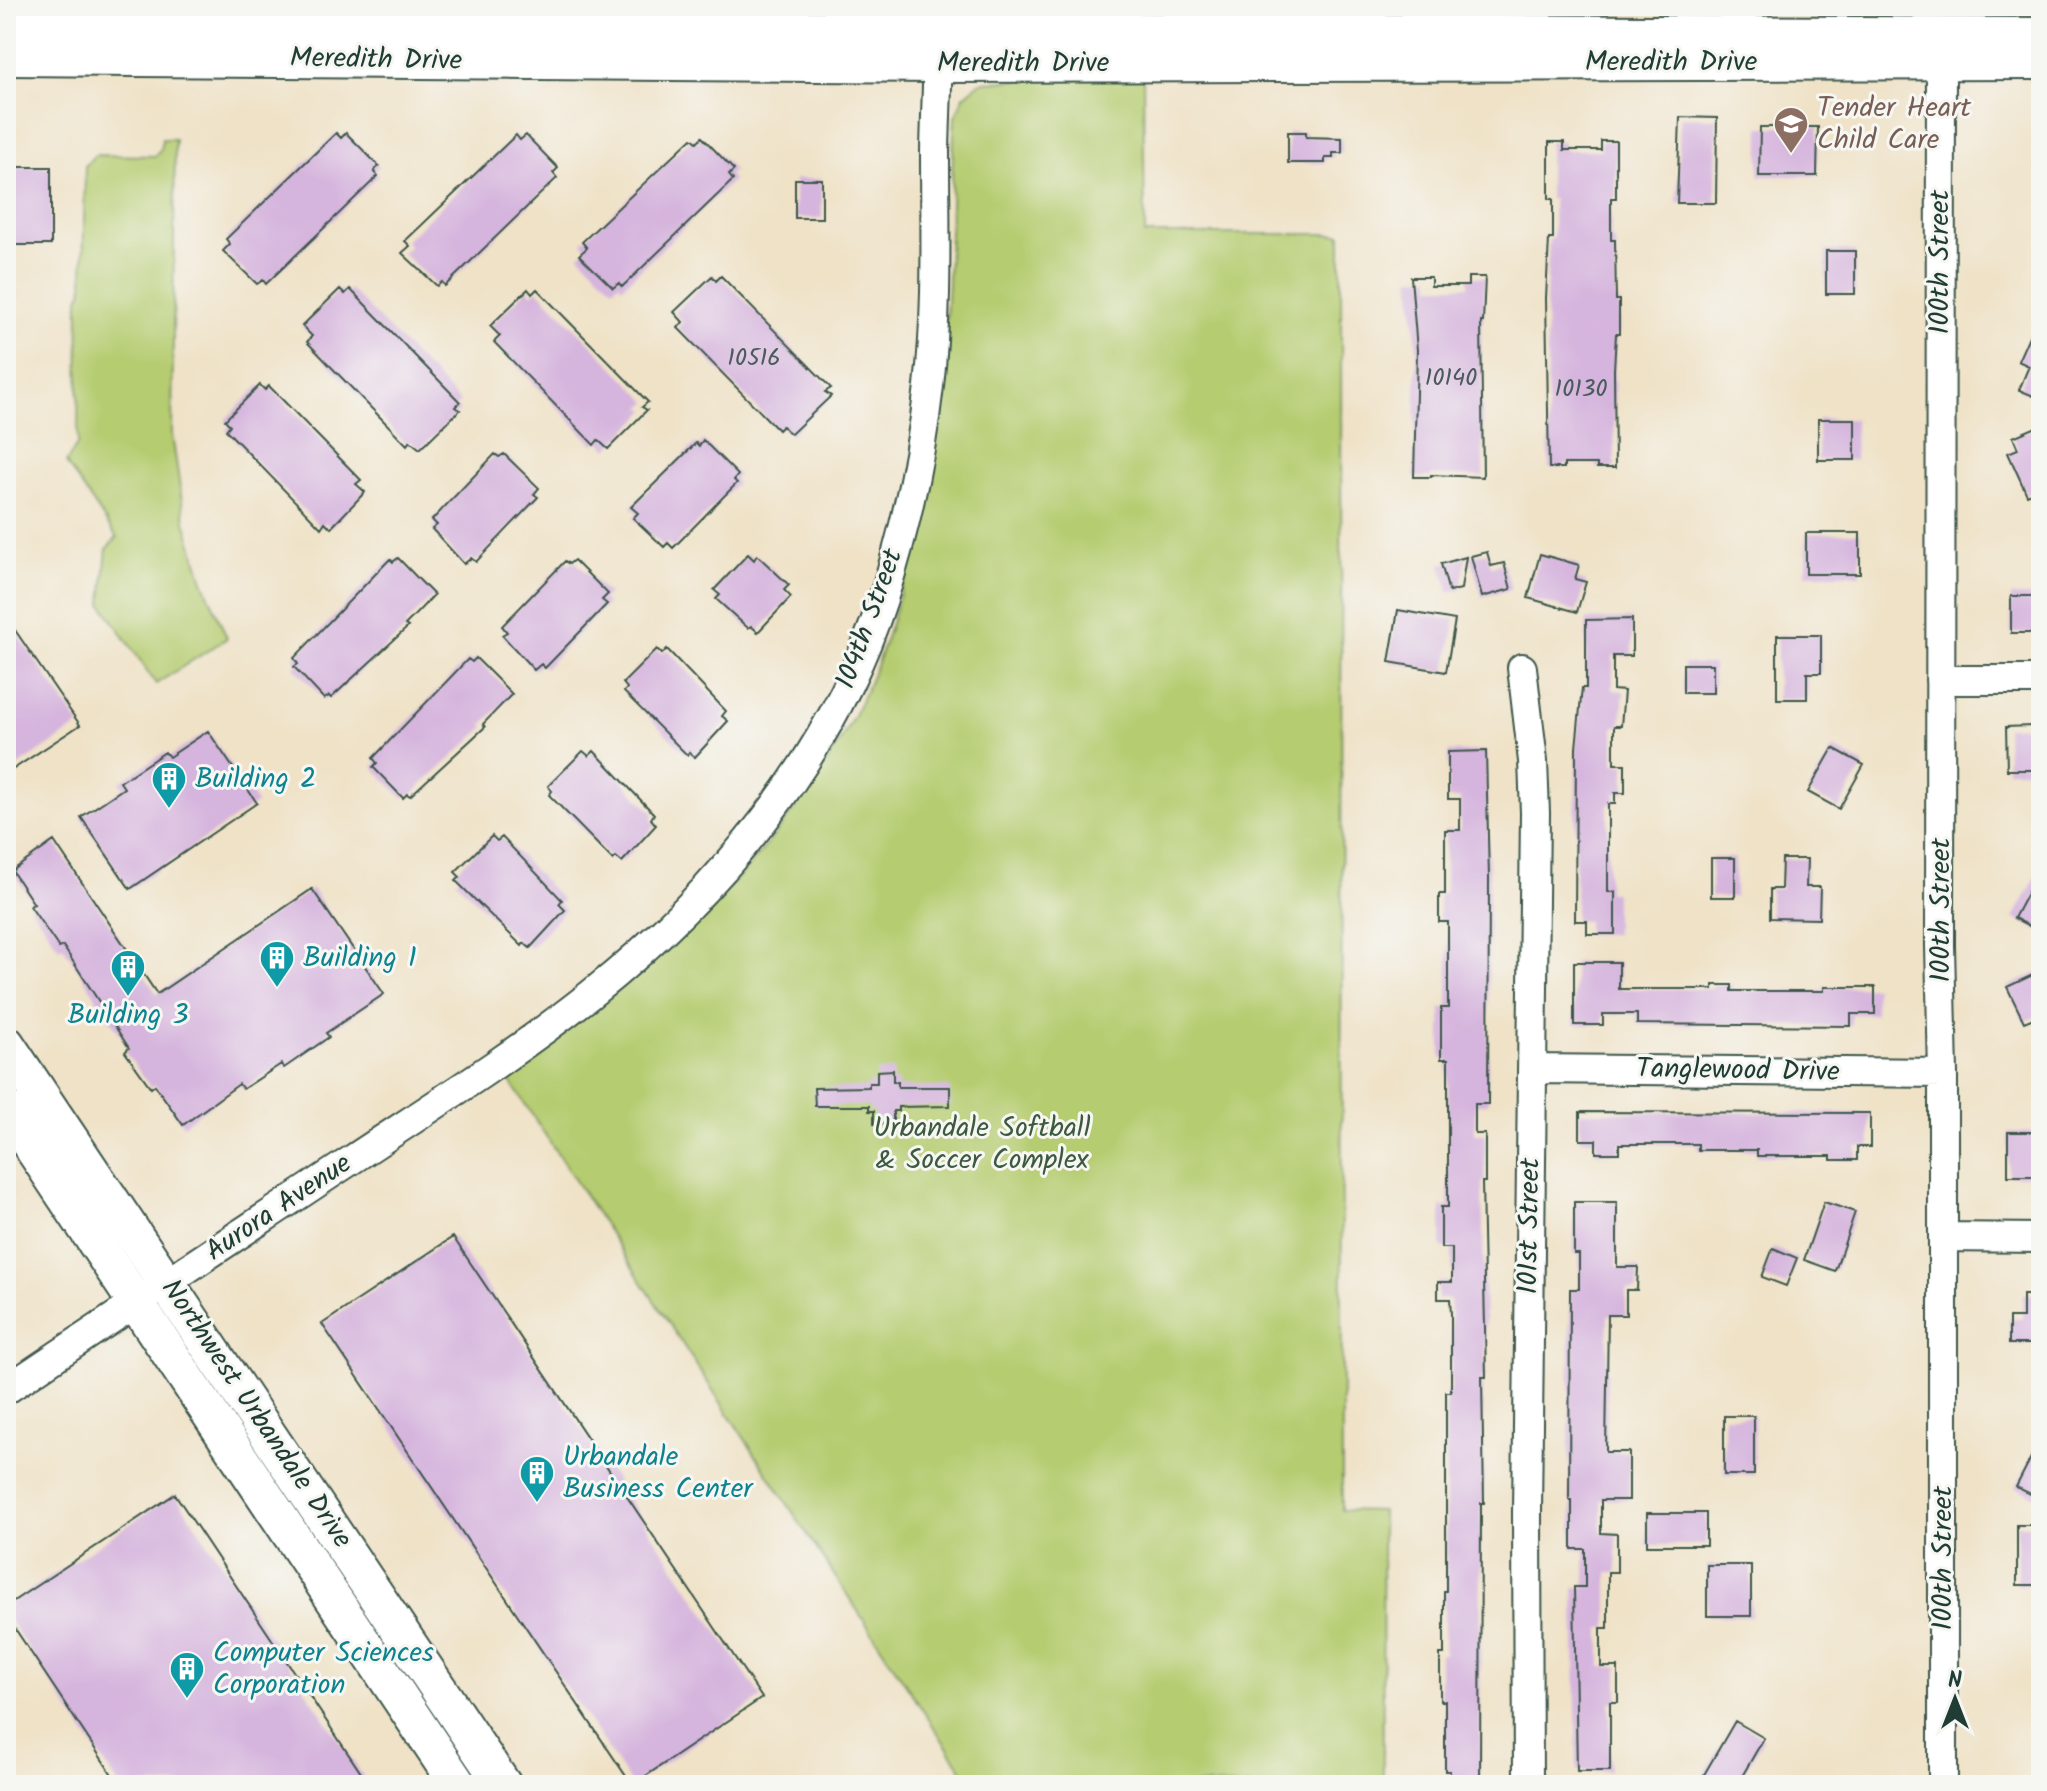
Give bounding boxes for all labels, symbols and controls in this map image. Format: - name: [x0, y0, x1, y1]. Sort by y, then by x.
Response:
- street label: Meredith Drive: [289, 36, 463, 84]
- street label: Meredith Drive: [1585, 40, 1758, 85]
- street label: Meredith Drive: [937, 41, 1110, 86]
- place label: Tender Heart Child Care: [1817, 86, 1972, 163]
- school or university icon: Tender Heart Child Care: [1772, 105, 1810, 155]
- street label: 100th Street: [1918, 188, 1963, 334]
- house number: 10516: [727, 339, 781, 378]
- house number: 10140: [1425, 359, 1477, 398]
- house number: 10130: [1555, 370, 1607, 409]
- street label: 104th Street: [824, 541, 917, 695]
- place label: Building 2: [195, 757, 316, 802]
- building icon: Building 2: [150, 760, 188, 810]
- street label: 100th Street: [1919, 836, 1964, 982]
- place label: Building 1: [303, 936, 417, 981]
- building icon: Building 1: [258, 939, 296, 989]
- building icon: Building 3: [109, 948, 147, 998]
- place label: Building 3: [68, 993, 188, 1038]
- street label: Tanglewood Drive: [1636, 1047, 1841, 1095]
- park label: Urbandale Softball & Soccer Complex: [873, 1106, 1091, 1183]
- street label: Aurora Avenue: [197, 1142, 362, 1274]
- street label: 101st Street: [1506, 1156, 1554, 1295]
- street label: Northwest Urbandale Drive: [149, 1270, 364, 1558]
- place label: Urbandale Business Center: [563, 1435, 754, 1512]
- building icon: Urbandale Business Center: [518, 1454, 556, 1504]
- street label: 100th Street: [1921, 1484, 1966, 1630]
- place label: Computer Sciences Corporation: [213, 1631, 434, 1708]
- building icon: Computer Sciences Corporation: [168, 1650, 206, 1700]
- north arrow: [1915, 1659, 1995, 1739]
- text: N: [1948, 1664, 1962, 1699]

